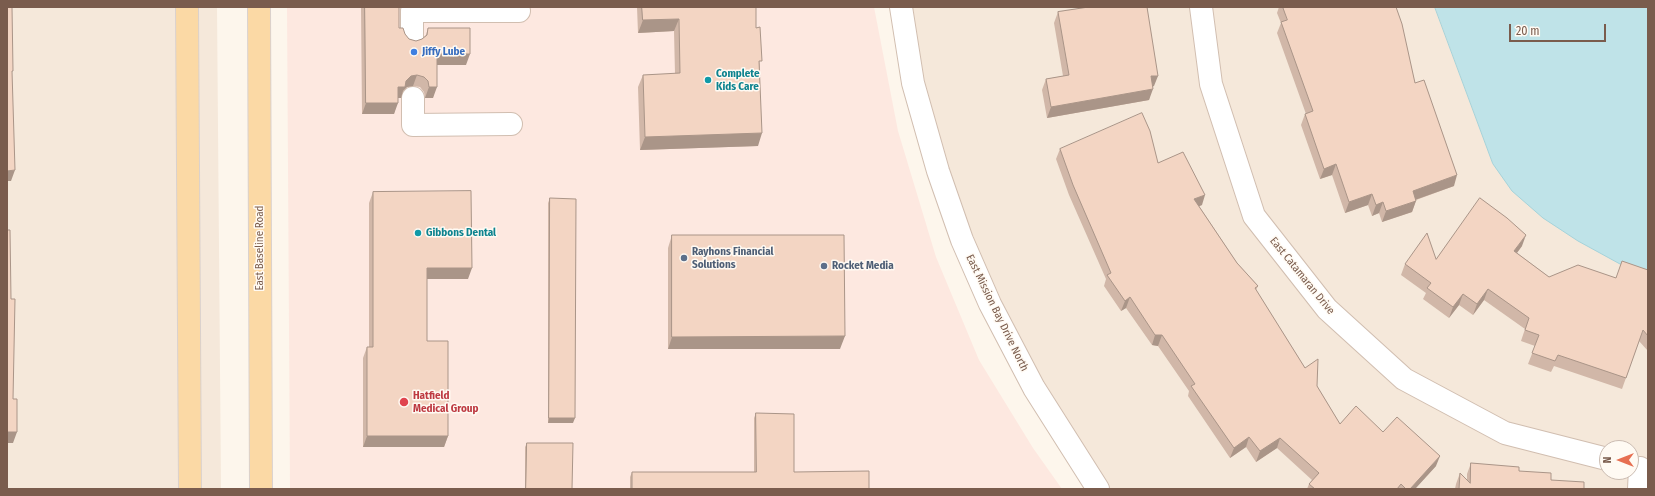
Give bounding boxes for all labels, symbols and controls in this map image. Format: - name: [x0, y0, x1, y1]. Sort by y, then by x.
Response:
- scale bar: [1511, 16, 1608, 42]
- text: 20 m: [1516, 24, 1540, 38]
- place label: Jiffy Lube: [422, 45, 465, 59]
- marker: Jiffy Lube: [409, 47, 419, 57]
- place label: Complete Kids Care: [716, 67, 760, 93]
- marker: Complete Kids Care: [703, 75, 713, 85]
- street label: East Baseline Road: [253, 206, 267, 290]
- place label: Gibbons Dental: [426, 226, 496, 240]
- marker: Gibbons Dental: [413, 228, 423, 238]
- street label: East Catamaran Drive: [1267, 235, 1337, 317]
- place label: Rayhons Financial Solutions: [692, 245, 774, 271]
- street label: East Mission Bay Drive North: [963, 252, 1031, 374]
- marker: Rayhons Financial Solutions: [679, 253, 689, 263]
- place label: Rocket Media: [832, 259, 894, 273]
- marker: Rocket Media: [819, 261, 829, 271]
- place label: Hatfield Medical Group: [413, 389, 478, 415]
- marker: Hatfield Medical Group: [398, 396, 410, 408]
- north arrow: [1599, 440, 1639, 480]
- text: N: [1601, 457, 1614, 463]

